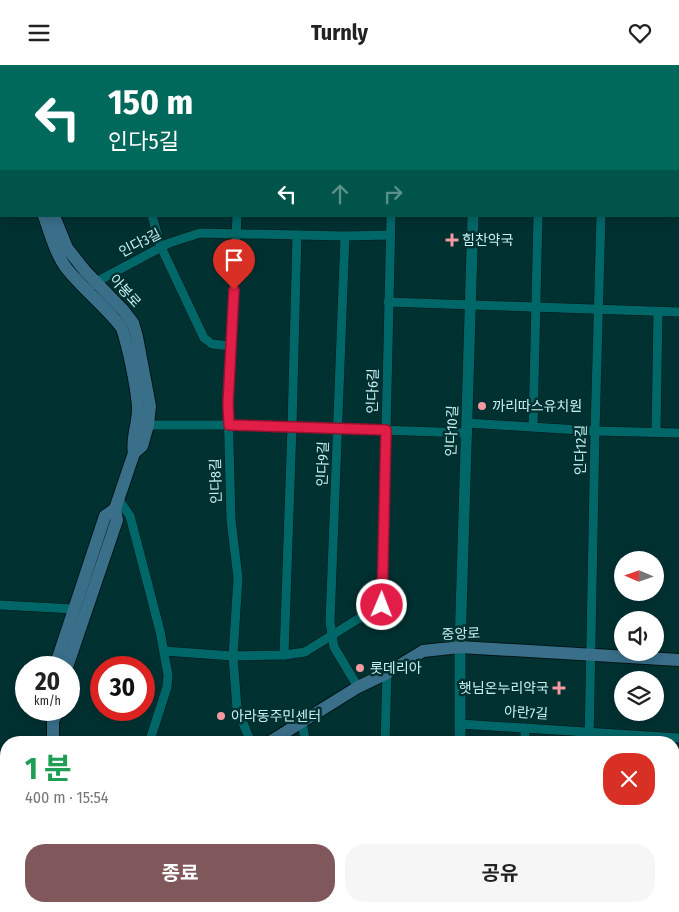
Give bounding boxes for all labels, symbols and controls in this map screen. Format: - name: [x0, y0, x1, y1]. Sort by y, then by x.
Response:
- icon: menu: [25, 19, 53, 47]
- text: Turnly: [311, 19, 368, 46]
- icon: heart: [626, 19, 654, 47]
- text: 150 m: [108, 81, 193, 123]
- icon: left: [25, 85, 90, 150]
- text: 인다5길: [108, 128, 179, 155]
- icon: left: [273, 180, 301, 208]
- icon: ahead: [326, 180, 354, 208]
- icon: right: [379, 180, 407, 208]
- street label: 인다3길: [116, 225, 164, 261]
- place label: 힘찬약국: [462, 232, 514, 249]
- marker: 힘찬약국: [446, 234, 458, 246]
- pin: [213, 239, 255, 290]
- icon: arrive: [220, 246, 248, 274]
- street label: 아봉로: [106, 271, 144, 311]
- street label: 인다6길: [364, 368, 382, 414]
- place label: 까리따스유치원: [492, 398, 582, 415]
- marker: 까리따스유치원: [476, 400, 488, 412]
- street label: 인다10길: [443, 405, 461, 457]
- street label: 인다12길: [572, 425, 590, 475]
- street label: 인다9길: [314, 441, 332, 487]
- street label: 인다8길: [207, 458, 225, 504]
- north arrow: [614, 551, 664, 601]
- map controls: [614, 551, 664, 721]
- position arrow: [355, 578, 407, 630]
- button: sound: [614, 611, 664, 661]
- street label: 중앙로: [441, 625, 481, 643]
- speed limit sign: 30: [90, 656, 155, 721]
- place label: 롯데리아: [370, 660, 422, 677]
- marker: 롯데리아: [354, 662, 366, 674]
- text: 20: [35, 667, 60, 697]
- button: layers: [614, 671, 664, 721]
- place label: 햇님온누리약국: [459, 680, 549, 697]
- marker: 햇님온누리약국: [553, 682, 565, 694]
- text: km/h: [34, 694, 61, 708]
- street label: 아란7길: [503, 703, 549, 723]
- place label: 아라동주민센터: [231, 708, 321, 725]
- marker: 아라동주민센터: [215, 710, 227, 722]
- text: 1 분: [25, 751, 72, 787]
- button: close: [603, 753, 655, 805]
- text: 400 m · 15:54: [25, 788, 109, 807]
- button: 종료: [25, 844, 335, 902]
- button: 공유: [345, 844, 655, 902]

